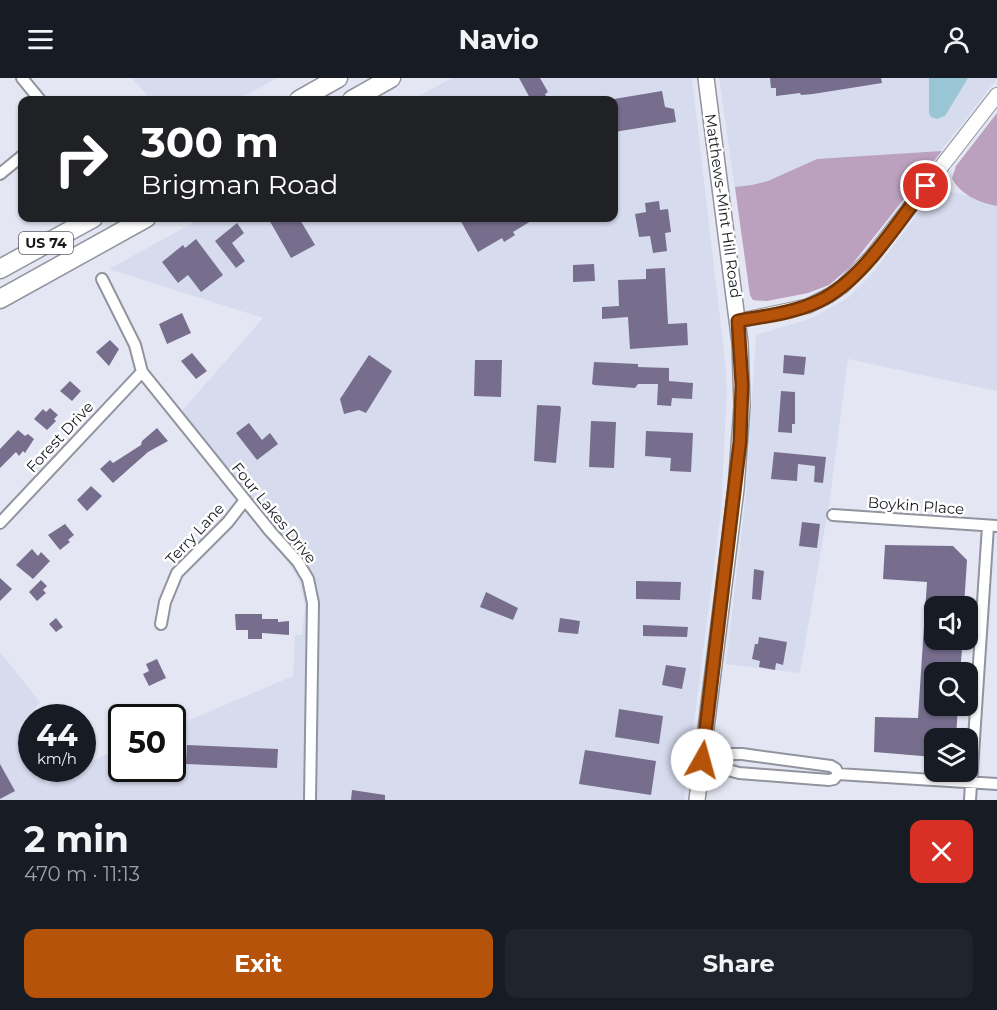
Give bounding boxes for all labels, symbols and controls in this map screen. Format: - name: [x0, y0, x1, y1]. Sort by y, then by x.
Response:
- icon: menu: [24, 23, 57, 56]
- text: Navio: [458, 23, 539, 56]
- icon: person: [940, 23, 973, 56]
- street label: Matthews-Mint Hill Road: [701, 112, 746, 300]
- text: 300 m: [141, 116, 279, 168]
- icon: right: [42, 120, 120, 198]
- pin: [900, 160, 951, 211]
- text: Brigman Road: [141, 168, 338, 201]
- icon: arrive: [909, 169, 942, 202]
- road number: US 74: [19, 232, 73, 254]
- street label: Forest Drive: [22, 397, 97, 476]
- street label: Four Lakes Drive: [228, 458, 321, 567]
- street label: Boykin Place: [867, 493, 965, 518]
- street label: Terry Lane: [161, 499, 228, 569]
- map controls: [924, 596, 978, 782]
- button: sound: [924, 596, 978, 650]
- button: search: [924, 662, 978, 716]
- speed limit sign: 50: [108, 704, 186, 782]
- text: 44: [36, 717, 78, 754]
- position arrow: [670, 728, 734, 792]
- button: layers: [924, 728, 978, 782]
- text: km/h: [37, 749, 77, 768]
- text: 2 min: [24, 817, 129, 861]
- button: close: [910, 820, 973, 883]
- text: 470 m · 11:13: [24, 862, 140, 886]
- button: Exit: [24, 929, 493, 998]
- button: Share: [505, 929, 973, 998]

